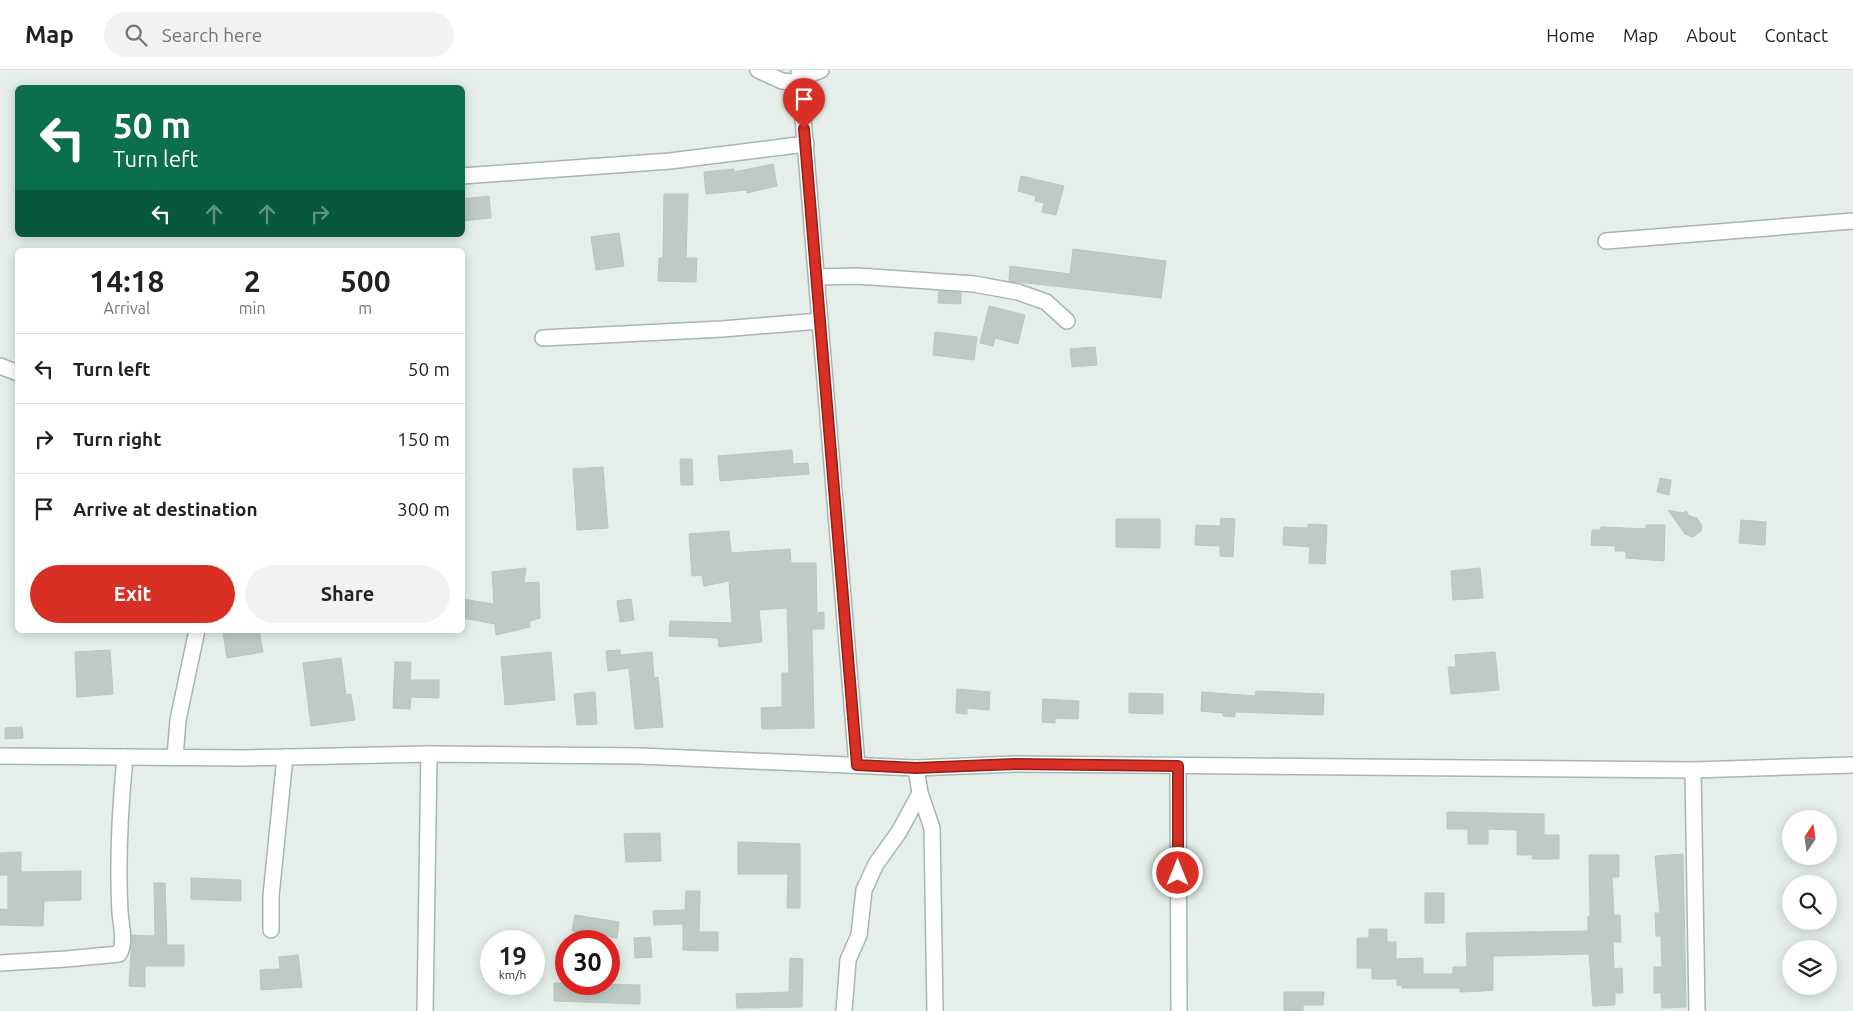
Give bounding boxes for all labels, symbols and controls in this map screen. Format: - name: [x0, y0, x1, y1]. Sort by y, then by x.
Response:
- search box: [104, 12, 454, 57]
- text: Map: [25, 21, 74, 48]
- icon: search: [122, 21, 150, 49]
- text: Search here: [162, 24, 262, 46]
- text: Home: [1546, 25, 1595, 45]
- text: Map: [1623, 25, 1658, 45]
- text: About: [1686, 25, 1736, 45]
- text: Contact: [1764, 25, 1828, 45]
- pin: [783, 78, 825, 129]
- icon: arrive: [790, 85, 818, 113]
- icon: left: [30, 105, 95, 170]
- text: 50 m: [113, 105, 191, 145]
- text: Turn left: [113, 146, 198, 171]
- icon: left: [147, 200, 175, 228]
- icon: ahead: [200, 200, 228, 228]
- icon: ahead: [253, 200, 281, 228]
- icon: right: [306, 200, 334, 228]
- text: 14:18: [89, 264, 164, 298]
- text: 2: [244, 264, 261, 298]
- text: 500: [340, 264, 391, 298]
- text: Arrival: [104, 299, 150, 317]
- text: min: [239, 299, 266, 317]
- text: m: [358, 299, 372, 317]
- icon: left: [30, 355, 58, 383]
- text: Turn left: [73, 358, 151, 380]
- text: 50 m: [408, 358, 450, 380]
- icon: right: [30, 425, 58, 453]
- text: Turn right: [73, 428, 161, 450]
- text: 150 m: [397, 428, 450, 450]
- icon: arrive: [30, 495, 58, 523]
- text: Arrive at destination: [73, 498, 258, 520]
- text: 300 m: [397, 498, 450, 520]
- button: Exit: [30, 565, 235, 623]
- button: Share: [245, 565, 450, 623]
- north arrow: [1782, 810, 1838, 865]
- map controls: [1782, 810, 1837, 995]
- position arrow: [1151, 846, 1203, 898]
- button: search: [1782, 875, 1837, 930]
- speed limit sign: 30: [555, 930, 620, 995]
- button: layers: [1782, 940, 1837, 995]
- text: 19: [498, 942, 527, 970]
- text: km/h: [499, 968, 526, 981]

